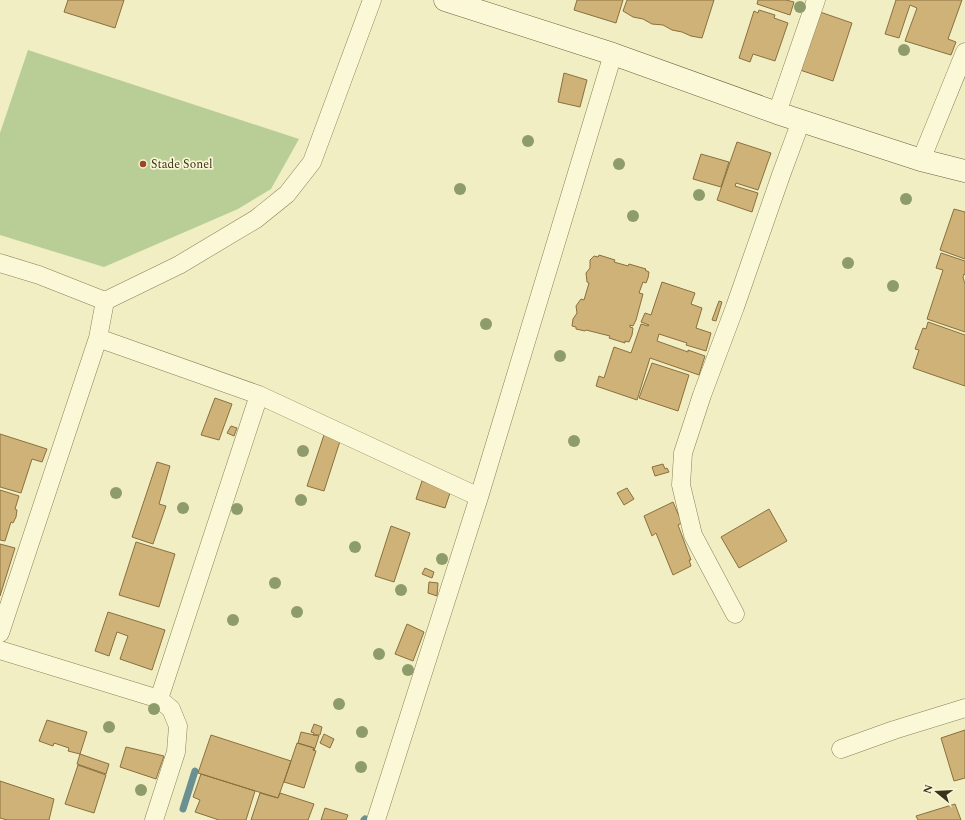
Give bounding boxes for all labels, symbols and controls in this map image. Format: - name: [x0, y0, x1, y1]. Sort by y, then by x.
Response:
- place label: Stade Sonel: [151, 155, 213, 174]
- marker: Stade Sonel: [138, 159, 148, 169]
- north arrow: [917, 772, 957, 812]
- text: N: [918, 782, 937, 796]

